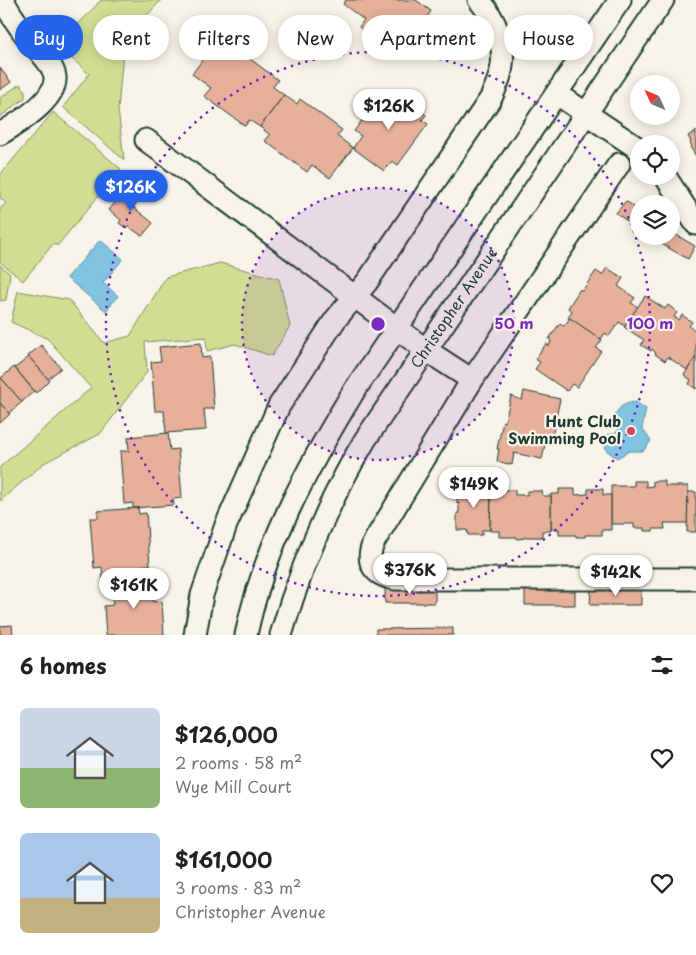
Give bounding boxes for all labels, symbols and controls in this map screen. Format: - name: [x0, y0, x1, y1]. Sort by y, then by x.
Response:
- chip: Buy: [15, 15, 83, 60]
- chip: Rent: [93, 15, 169, 60]
- chip: Filters: [179, 15, 268, 60]
- chip: New: [278, 15, 352, 60]
- chip: Apartment: [362, 15, 494, 60]
- chip: House: [504, 15, 593, 60]
- north arrow: [630, 75, 680, 125]
- map controls: [630, 75, 680, 245]
- pin: $126K: [354, 88, 424, 131]
- text: $126K: [364, 93, 414, 117]
- button: locate: [630, 135, 680, 185]
- pin: $126K: [96, 170, 166, 212]
- text: $126K: [106, 174, 156, 198]
- button: layers: [630, 195, 680, 245]
- street label: Christopher Avenue: [404, 242, 502, 372]
- text: 50 m: [495, 311, 533, 334]
- text: 100 m: [627, 311, 673, 334]
- centre of rings: [369, 315, 387, 333]
- place label: Hunt Club Swimming Pool: [508, 409, 621, 449]
- marker: Hunt Club Swimming Pool: [625, 425, 637, 437]
- pin: $149K: [439, 466, 509, 509]
- text: $149K: [449, 471, 499, 495]
- pin: $376K: [375, 552, 445, 595]
- pin: $142K: [581, 554, 651, 597]
- text: $376K: [384, 557, 436, 581]
- text: $142K: [591, 559, 641, 583]
- pin: $161K: [99, 568, 169, 610]
- text: $161K: [110, 572, 158, 596]
- text: 6 homes: [20, 649, 106, 681]
- icon: filters: [648, 651, 676, 679]
- text: $126,000: [175, 718, 278, 750]
- icon: home: [60, 728, 120, 788]
- icon: heart: [648, 744, 676, 772]
- text: 2 rooms · 58 m²: [175, 750, 302, 774]
- text: Wye Mill Court: [175, 774, 291, 798]
- text: $161,000: [175, 843, 272, 875]
- icon: home: [60, 853, 120, 913]
- icon: heart: [648, 869, 676, 897]
- text: 3 rooms · 83 m²: [175, 875, 301, 899]
- text: Christopher Avenue: [175, 899, 326, 923]

